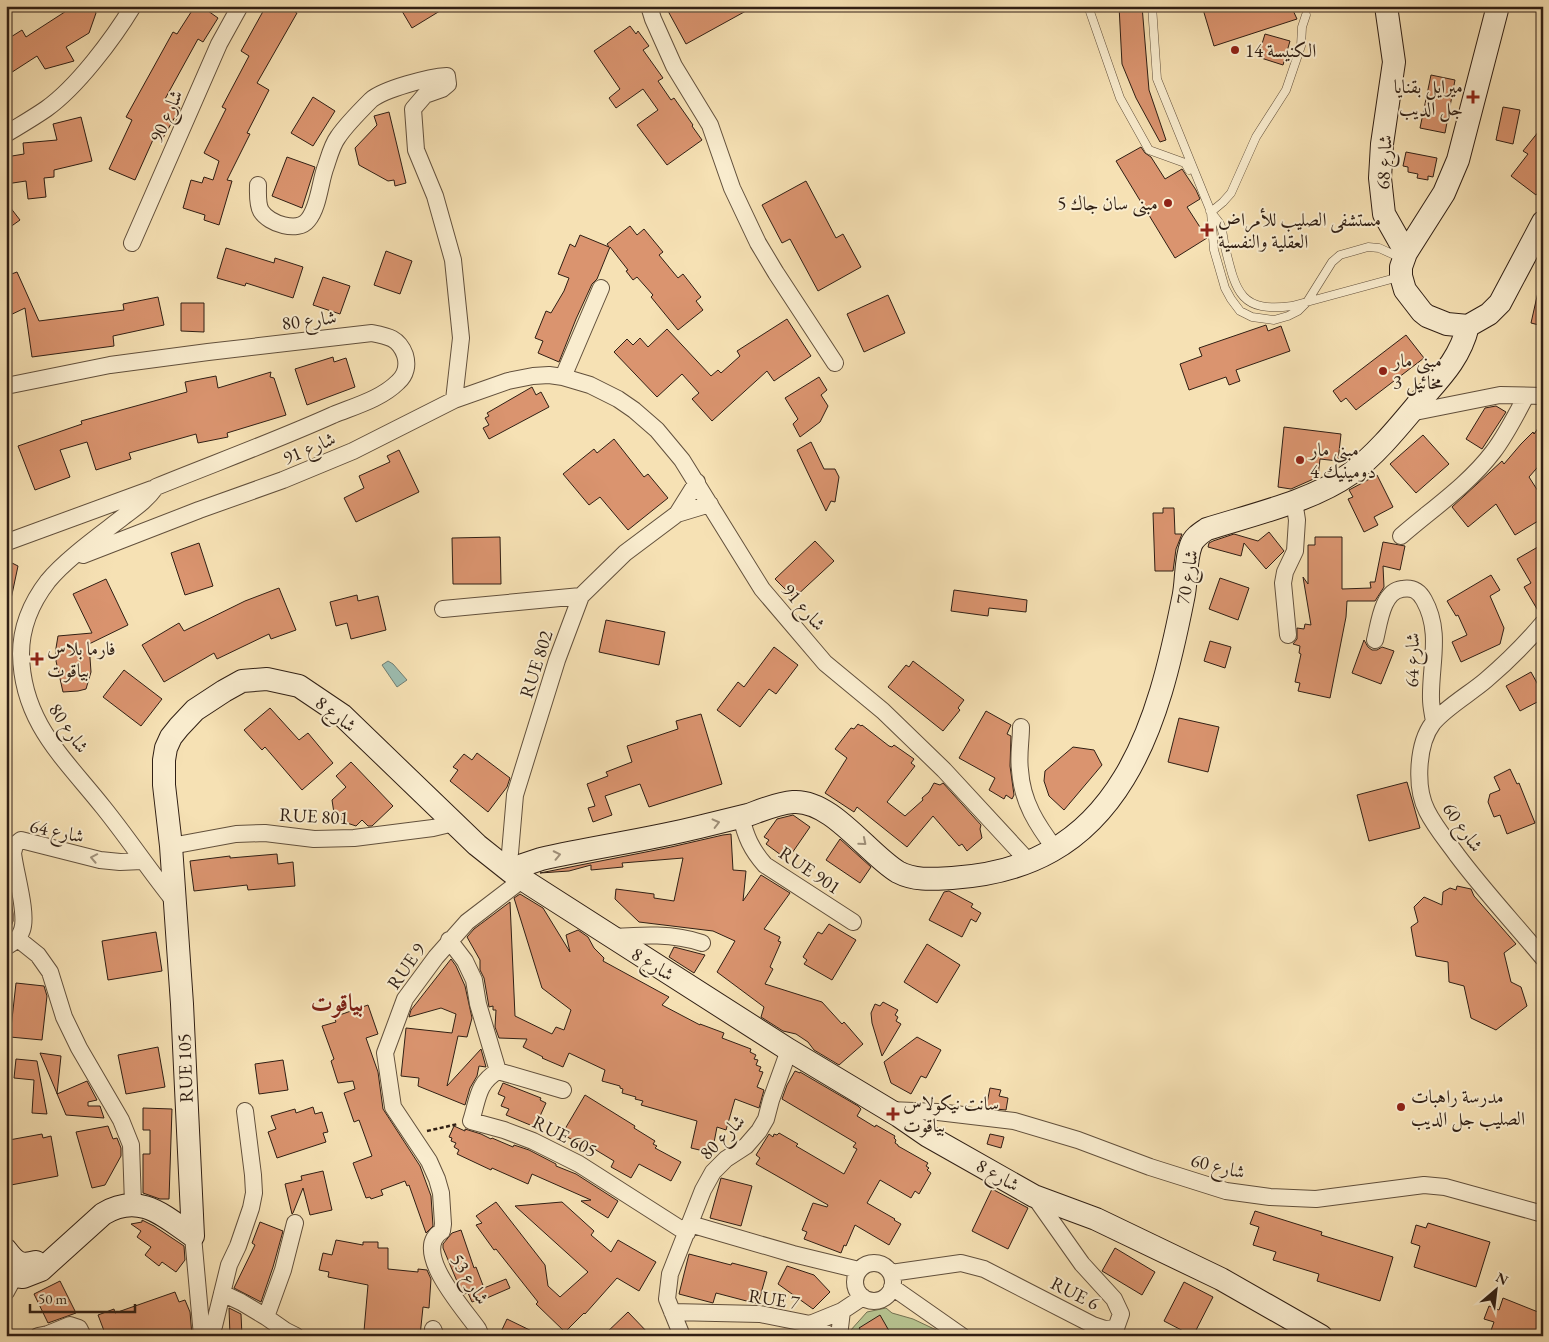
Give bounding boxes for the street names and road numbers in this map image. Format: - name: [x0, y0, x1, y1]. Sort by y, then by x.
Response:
- street label: شارع 90: [143, 86, 191, 147]
- street label: شارع 68: [1370, 134, 1401, 190]
- street label: شارع 80: [280, 304, 338, 339]
- street label: شارع 91: [279, 426, 340, 473]
- street label: شارع 70: [1170, 548, 1207, 607]
- street label: شارع 91: [774, 578, 831, 638]
- street label: RUE 802: [513, 627, 559, 701]
- street label: شارع 64: [1399, 632, 1428, 688]
- street label: شارع 8: [308, 690, 362, 740]
- street label: شارع 80: [41, 698, 95, 759]
- street label: شارع 60: [1435, 797, 1489, 858]
- street label: RUE 801: [279, 802, 349, 830]
- street label: شارع 64: [27, 813, 87, 852]
- street label: RUE 901: [774, 840, 846, 900]
- street label: RUE 9: [381, 938, 431, 994]
- street label: شارع 8: [625, 941, 679, 989]
- street label: RUE 105: [171, 1033, 199, 1103]
- street label: RUE 605: [528, 1109, 602, 1163]
- street label: شارع 80: [694, 1109, 752, 1167]
- street label: شارع 60: [1188, 1147, 1248, 1188]
- street label: شارع 8: [970, 1153, 1024, 1200]
- street label: شارع 53: [442, 1249, 495, 1311]
- street label: RUE 6: [1047, 1270, 1103, 1316]
- street label: RUE 7: [747, 1283, 802, 1315]

